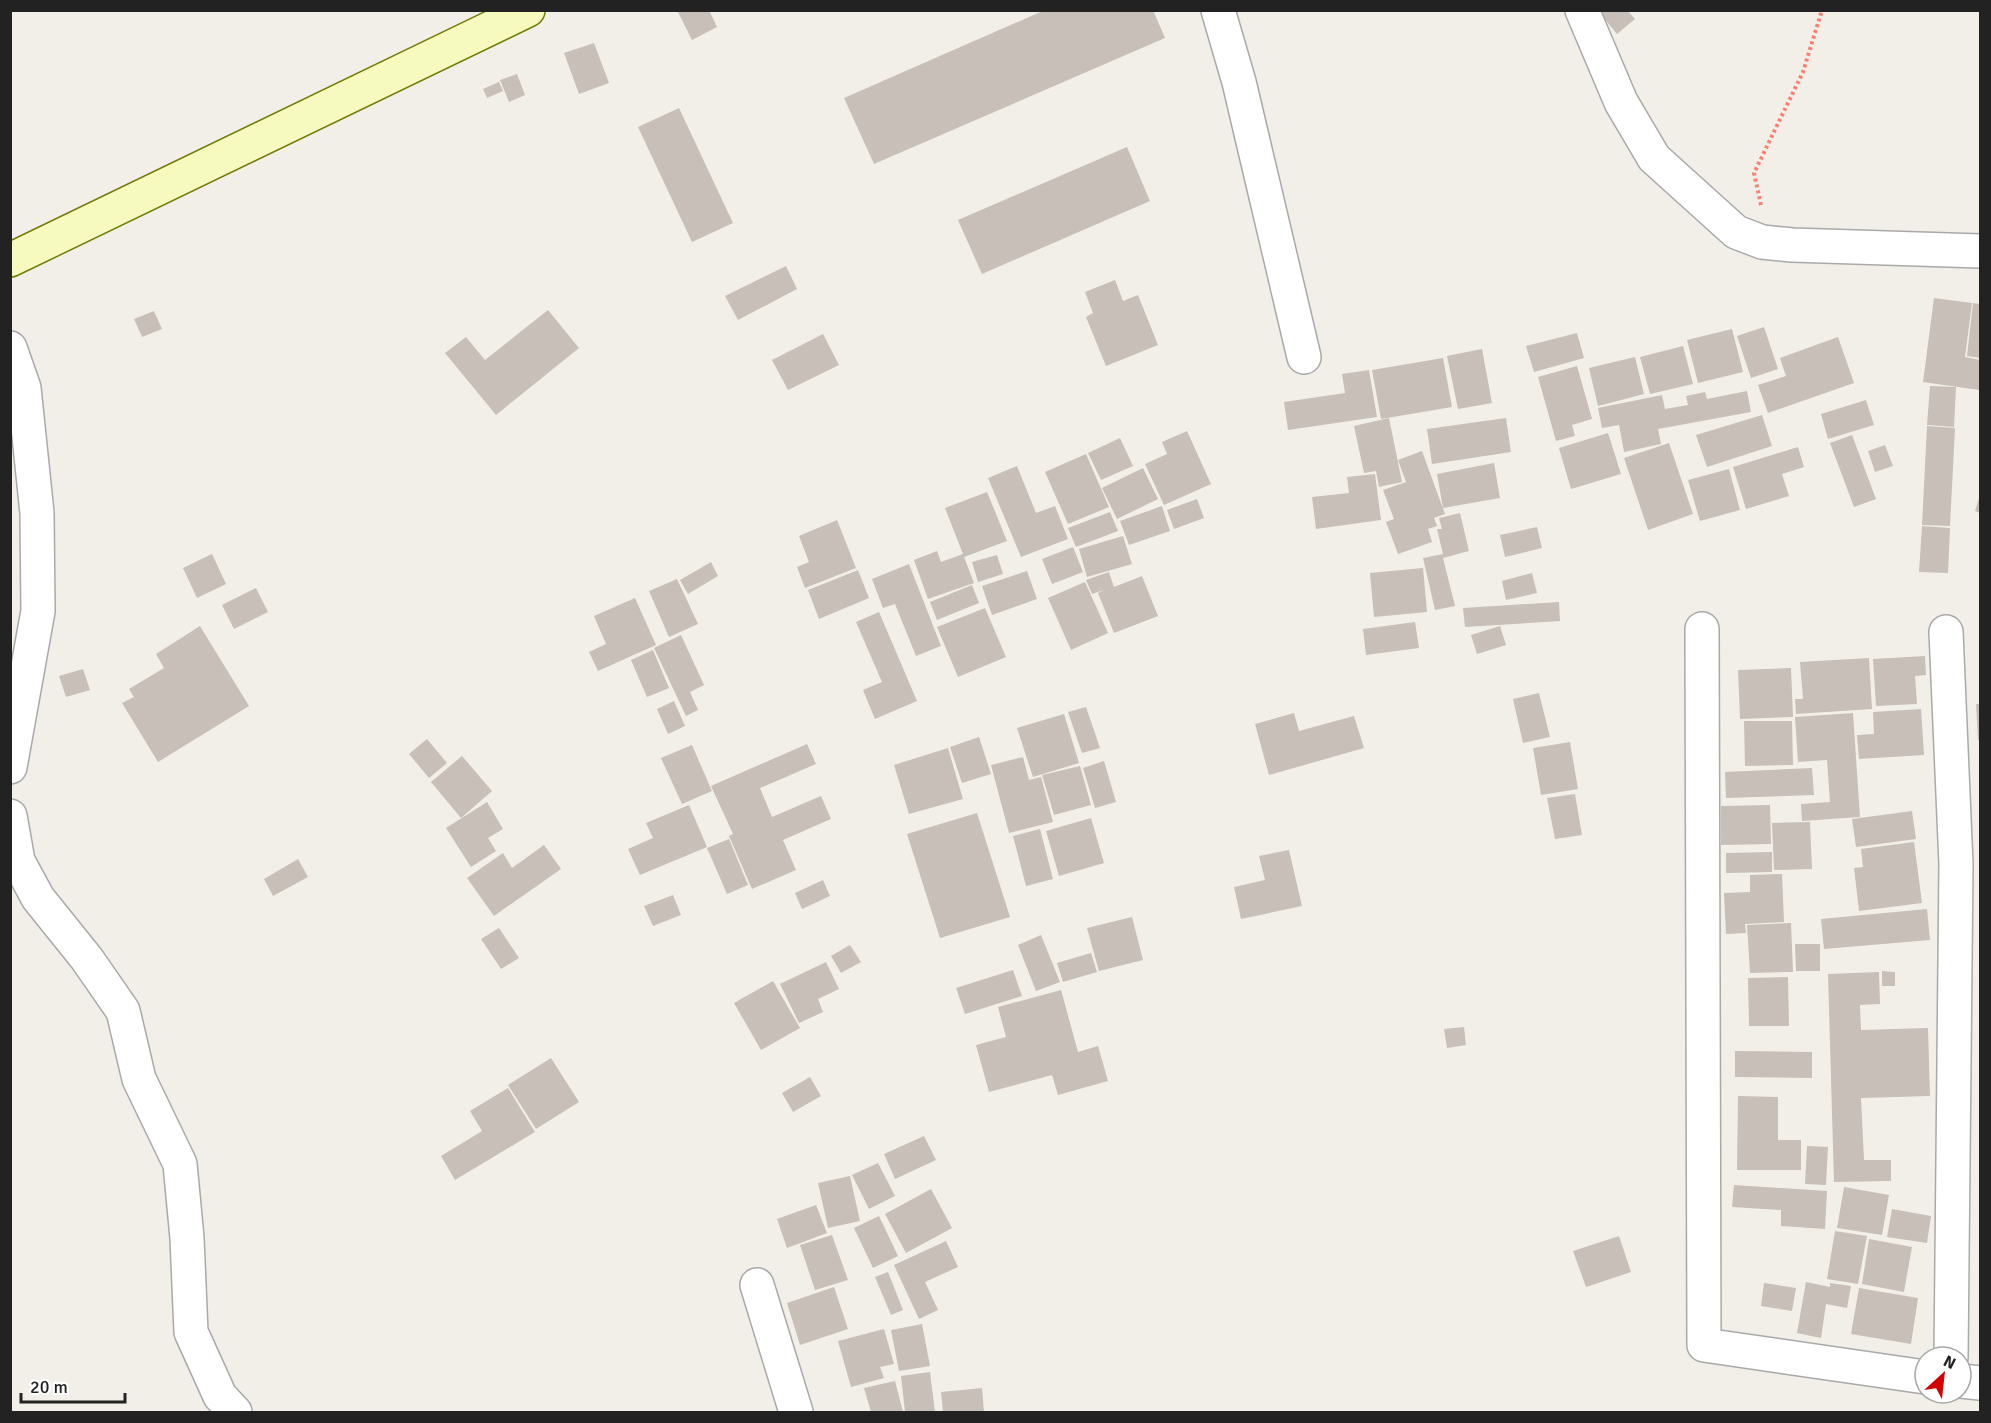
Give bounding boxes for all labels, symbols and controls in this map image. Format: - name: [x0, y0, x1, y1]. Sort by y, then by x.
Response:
- north arrow: [1913, 1345, 1973, 1405]
- text: N: [1940, 1351, 1959, 1374]
- scale bar: [21, 1366, 124, 1404]
- text: 20 m: [30, 1376, 68, 1398]

